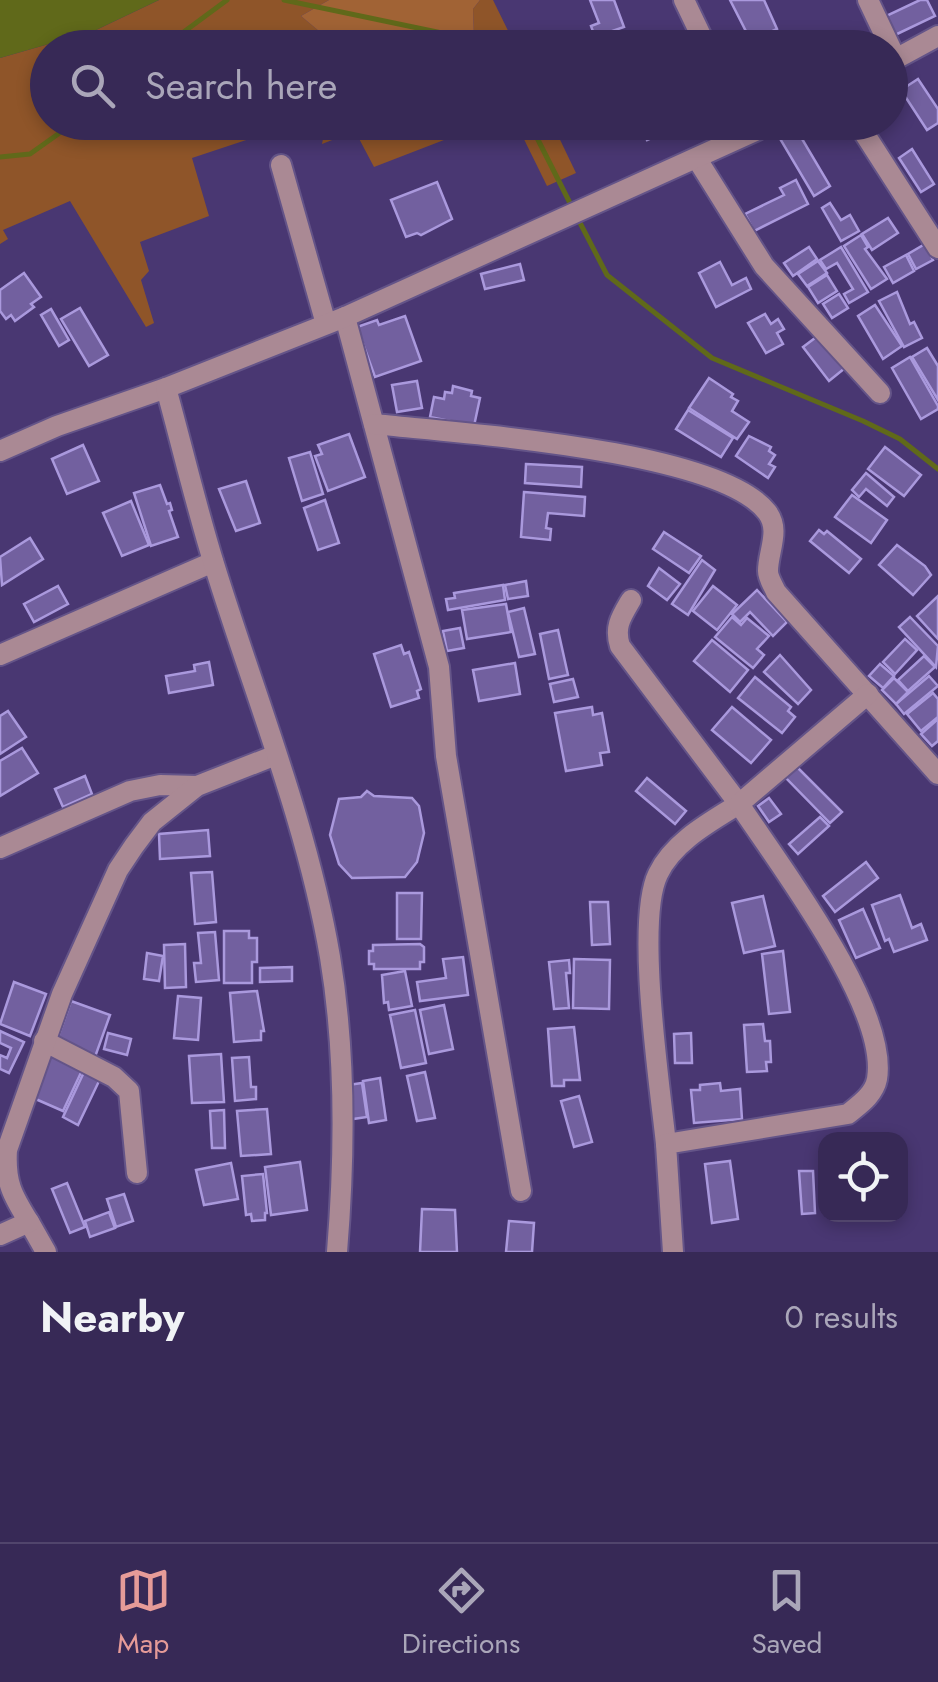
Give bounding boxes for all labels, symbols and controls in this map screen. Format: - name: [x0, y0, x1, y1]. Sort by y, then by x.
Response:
- search box: [30, 30, 908, 140]
- icon: search: [65, 58, 120, 113]
- text: Search here: [145, 58, 337, 113]
- map controls: [818, 1132, 908, 1222]
- button: locate: [818, 1132, 908, 1222]
- text: Nearby: [40, 1287, 184, 1348]
- text: 0 results: [785, 1294, 898, 1340]
- tab: Map: [116, 1563, 171, 1664]
- tab: Directions: [402, 1563, 520, 1664]
- tab: Saved: [751, 1563, 822, 1664]

